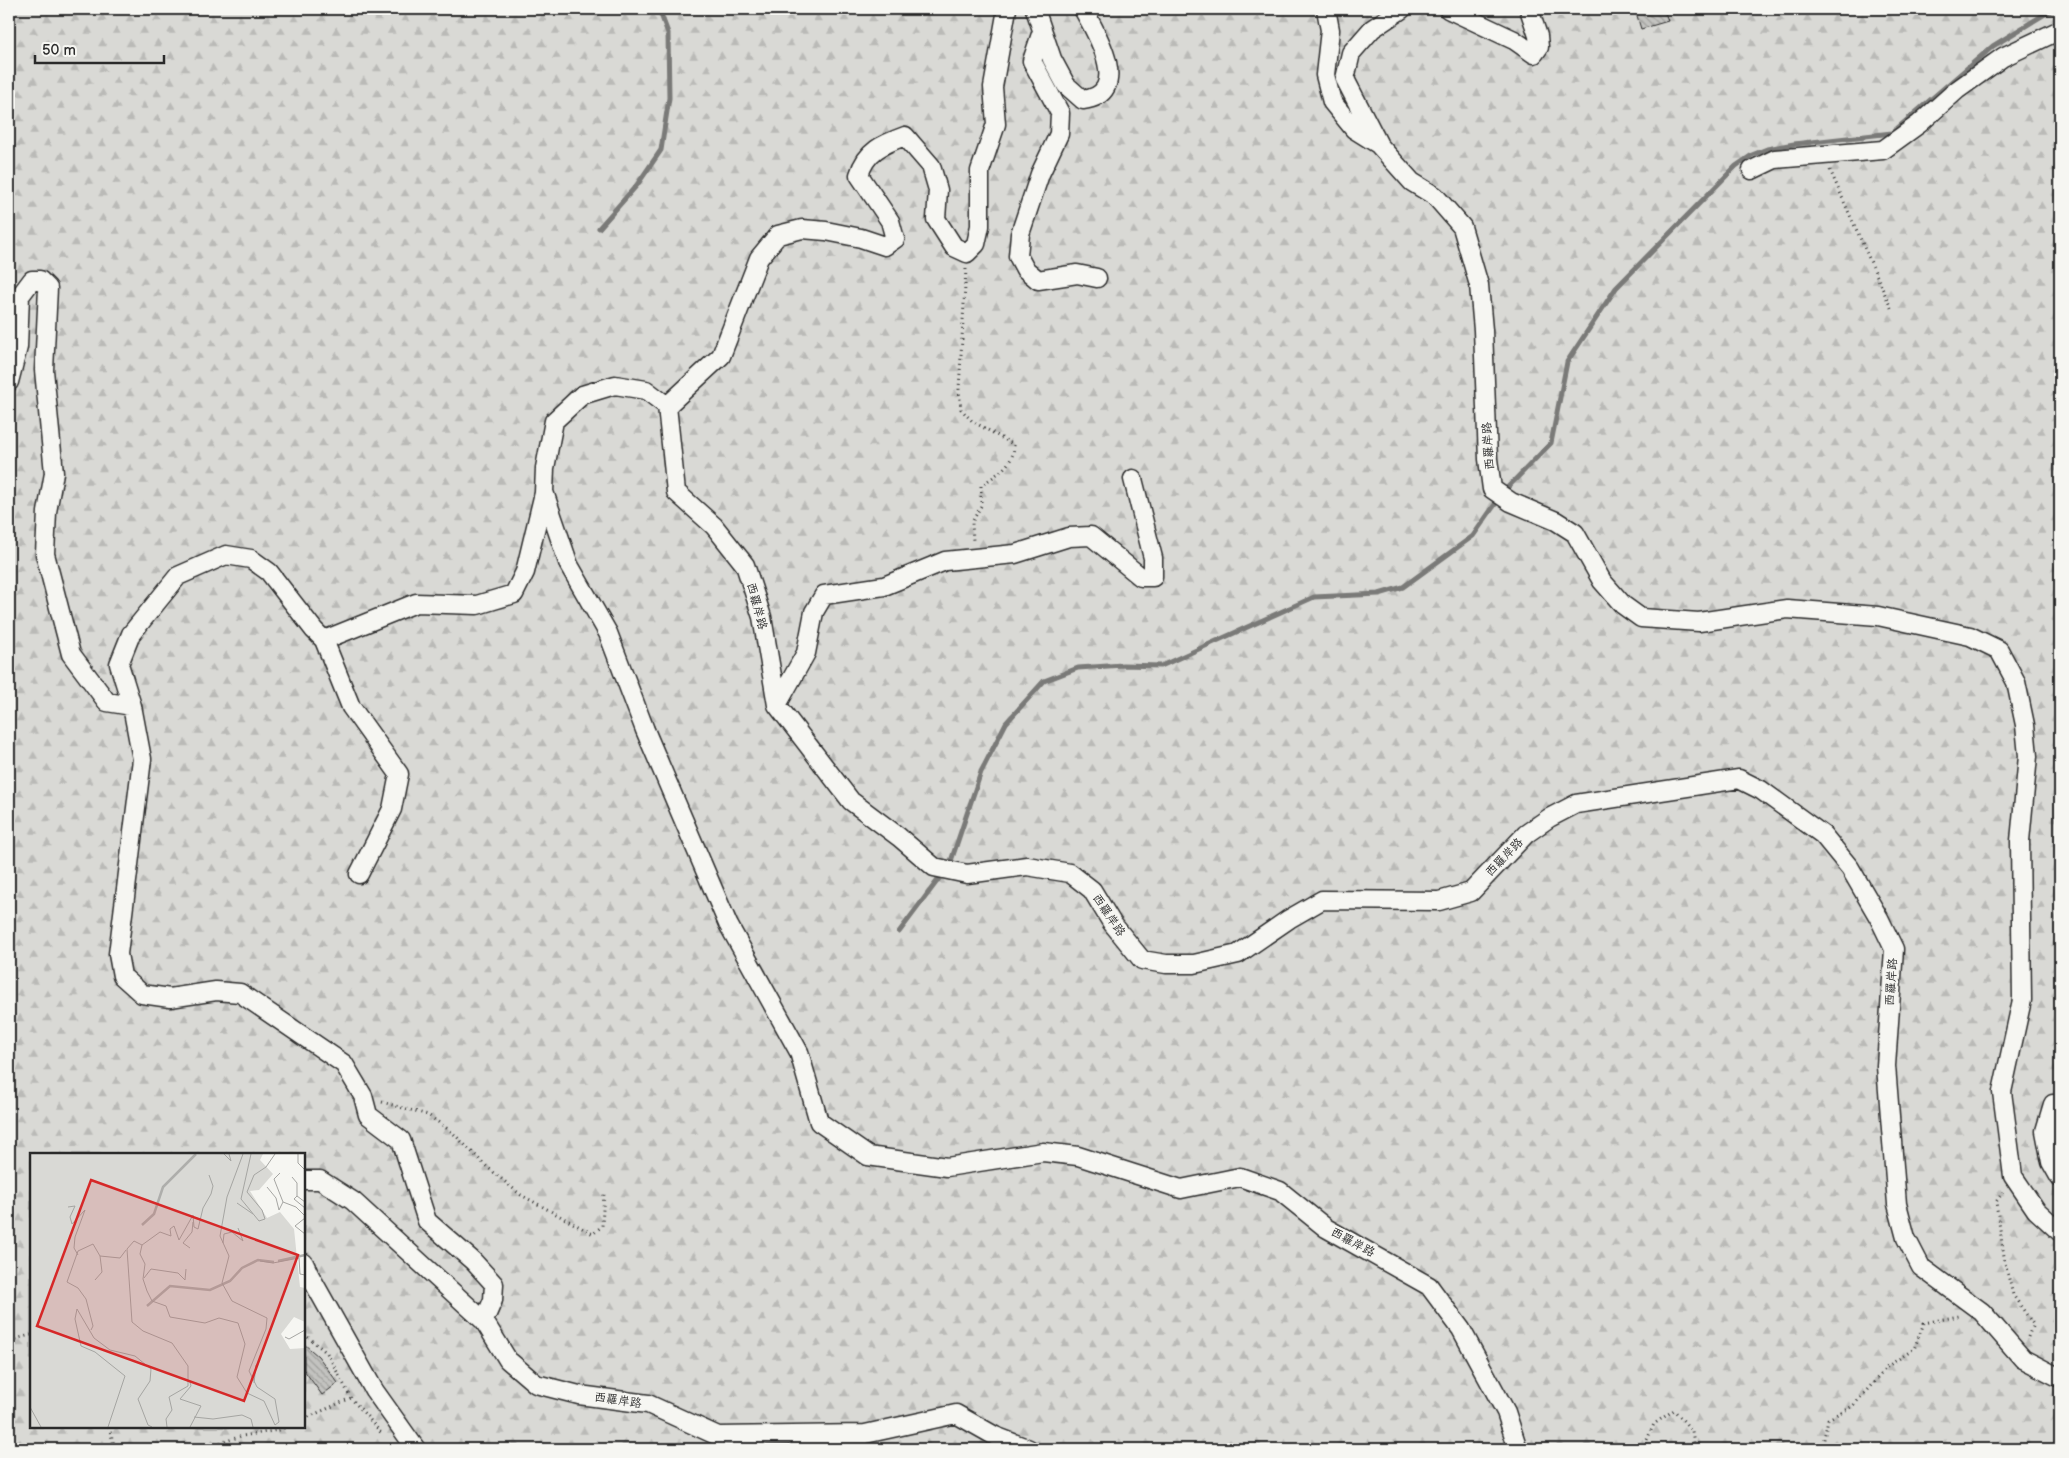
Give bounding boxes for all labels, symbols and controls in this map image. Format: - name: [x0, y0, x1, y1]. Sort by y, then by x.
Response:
- scale bar: [35, 32, 164, 64]
- text: 50 m: [42, 41, 76, 60]
- street label: 西羅岸路: [1479, 421, 1498, 470]
- street label: 西羅岸路: [743, 581, 770, 631]
- street label: 西羅岸路: [1482, 835, 1526, 880]
- street label: 西羅岸路: [1089, 891, 1128, 939]
- street label: 西羅岸路: [1882, 958, 1901, 1007]
- inset map: [30, 1153, 305, 1428]
- street label: 西羅岸路: [1328, 1225, 1377, 1260]
- street label: 西羅岸路: [593, 1390, 643, 1411]

